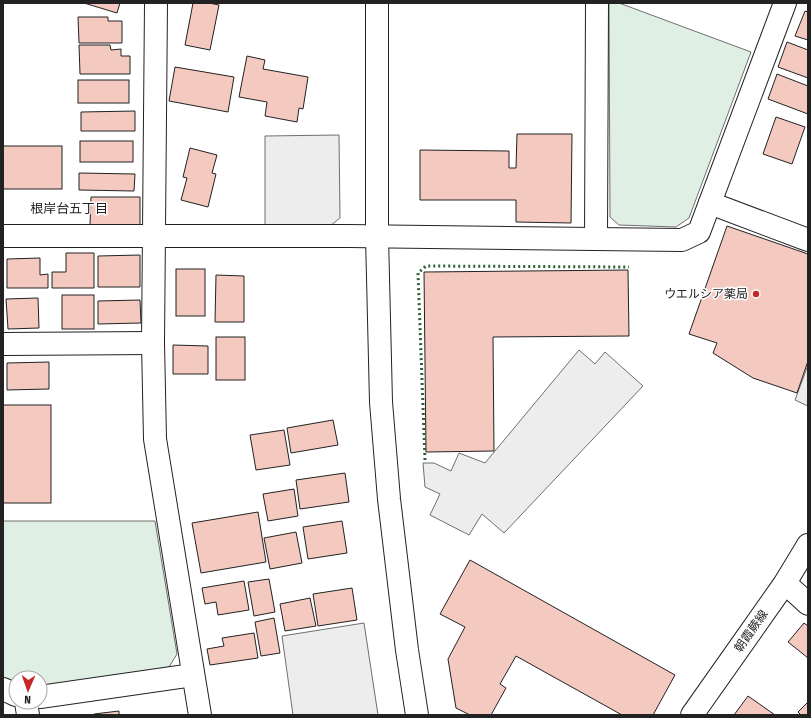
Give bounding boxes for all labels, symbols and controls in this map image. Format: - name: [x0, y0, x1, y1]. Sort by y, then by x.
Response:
- district label: 根岸台五丁目: [30, 201, 108, 216]
- place label: ウエルシア薬局: [664, 287, 748, 301]
- marker: ウエルシア薬局: [751, 289, 761, 299]
- street label: 朝霞蕨線: [731, 607, 771, 655]
- north arrow: [8, 670, 48, 710]
- text: N: [24, 693, 31, 706]

